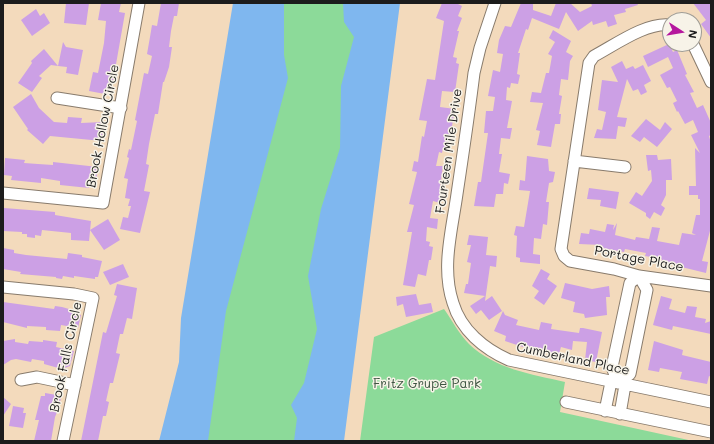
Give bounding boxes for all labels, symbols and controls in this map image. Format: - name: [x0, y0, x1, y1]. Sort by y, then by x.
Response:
- north arrow: [662, 12, 702, 52]
- text: N: [685, 29, 701, 40]
- street label: Brook Hollow Circle: [83, 63, 123, 189]
- street label: Fourteen Mile Drive: [433, 88, 465, 214]
- street label: Portage Place: [593, 243, 685, 275]
- street label: Brook Falls Circle: [47, 301, 85, 413]
- street label: Cumberland Place: [515, 339, 631, 379]
- park label: Fritz Grupe Park: [373, 376, 481, 392]

